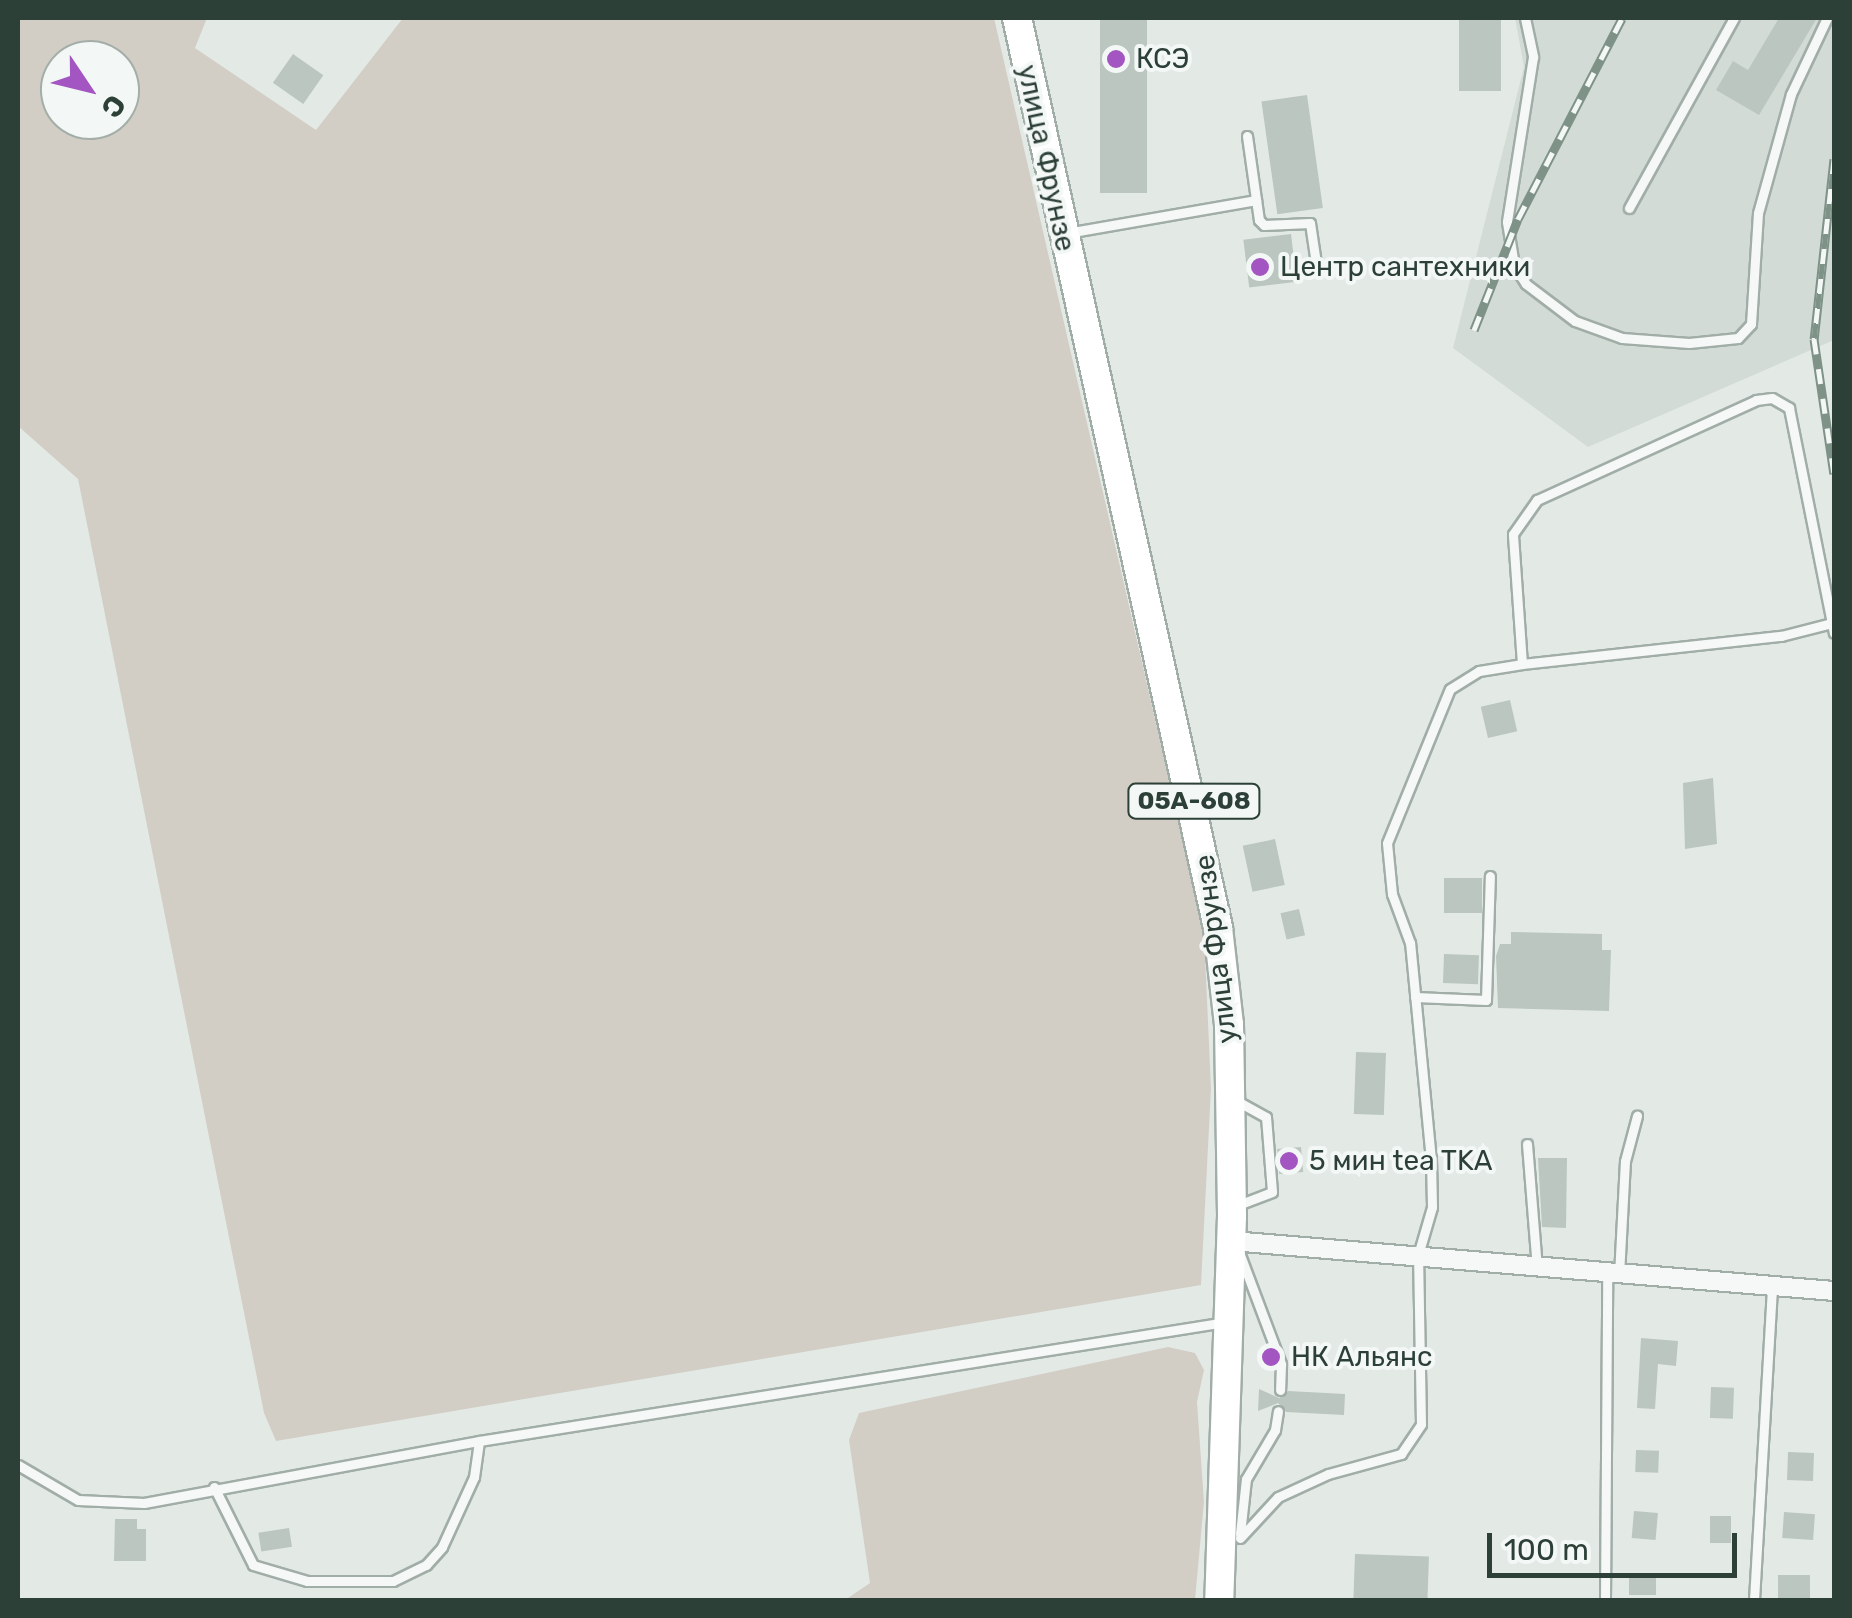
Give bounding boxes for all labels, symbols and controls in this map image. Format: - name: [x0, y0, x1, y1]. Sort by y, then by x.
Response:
- north arrow: [40, 40, 140, 140]
- place label: КСЭ: [1136, 42, 1189, 76]
- marker: КСЭ: [1105, 48, 1127, 70]
- street label: улица Фрунзе: [1010, 62, 1082, 254]
- text: С: [94, 89, 132, 124]
- place label: Центр сантехники: [1280, 250, 1530, 284]
- marker: Центр сантехники: [1249, 256, 1271, 278]
- road number: 05А-608: [1126, 781, 1262, 821]
- street label: улица Фрунзе: [1188, 853, 1244, 1045]
- place label: 5 мин tea TKA: [1309, 1144, 1493, 1178]
- marker: 5 мин tea TKA: [1278, 1150, 1300, 1172]
- place label: НК Альянс: [1291, 1340, 1433, 1374]
- marker: НК Альянс: [1260, 1346, 1282, 1368]
- scale bar: [1492, 1513, 1742, 1575]
- text: 100 m: [1504, 1532, 1589, 1568]

